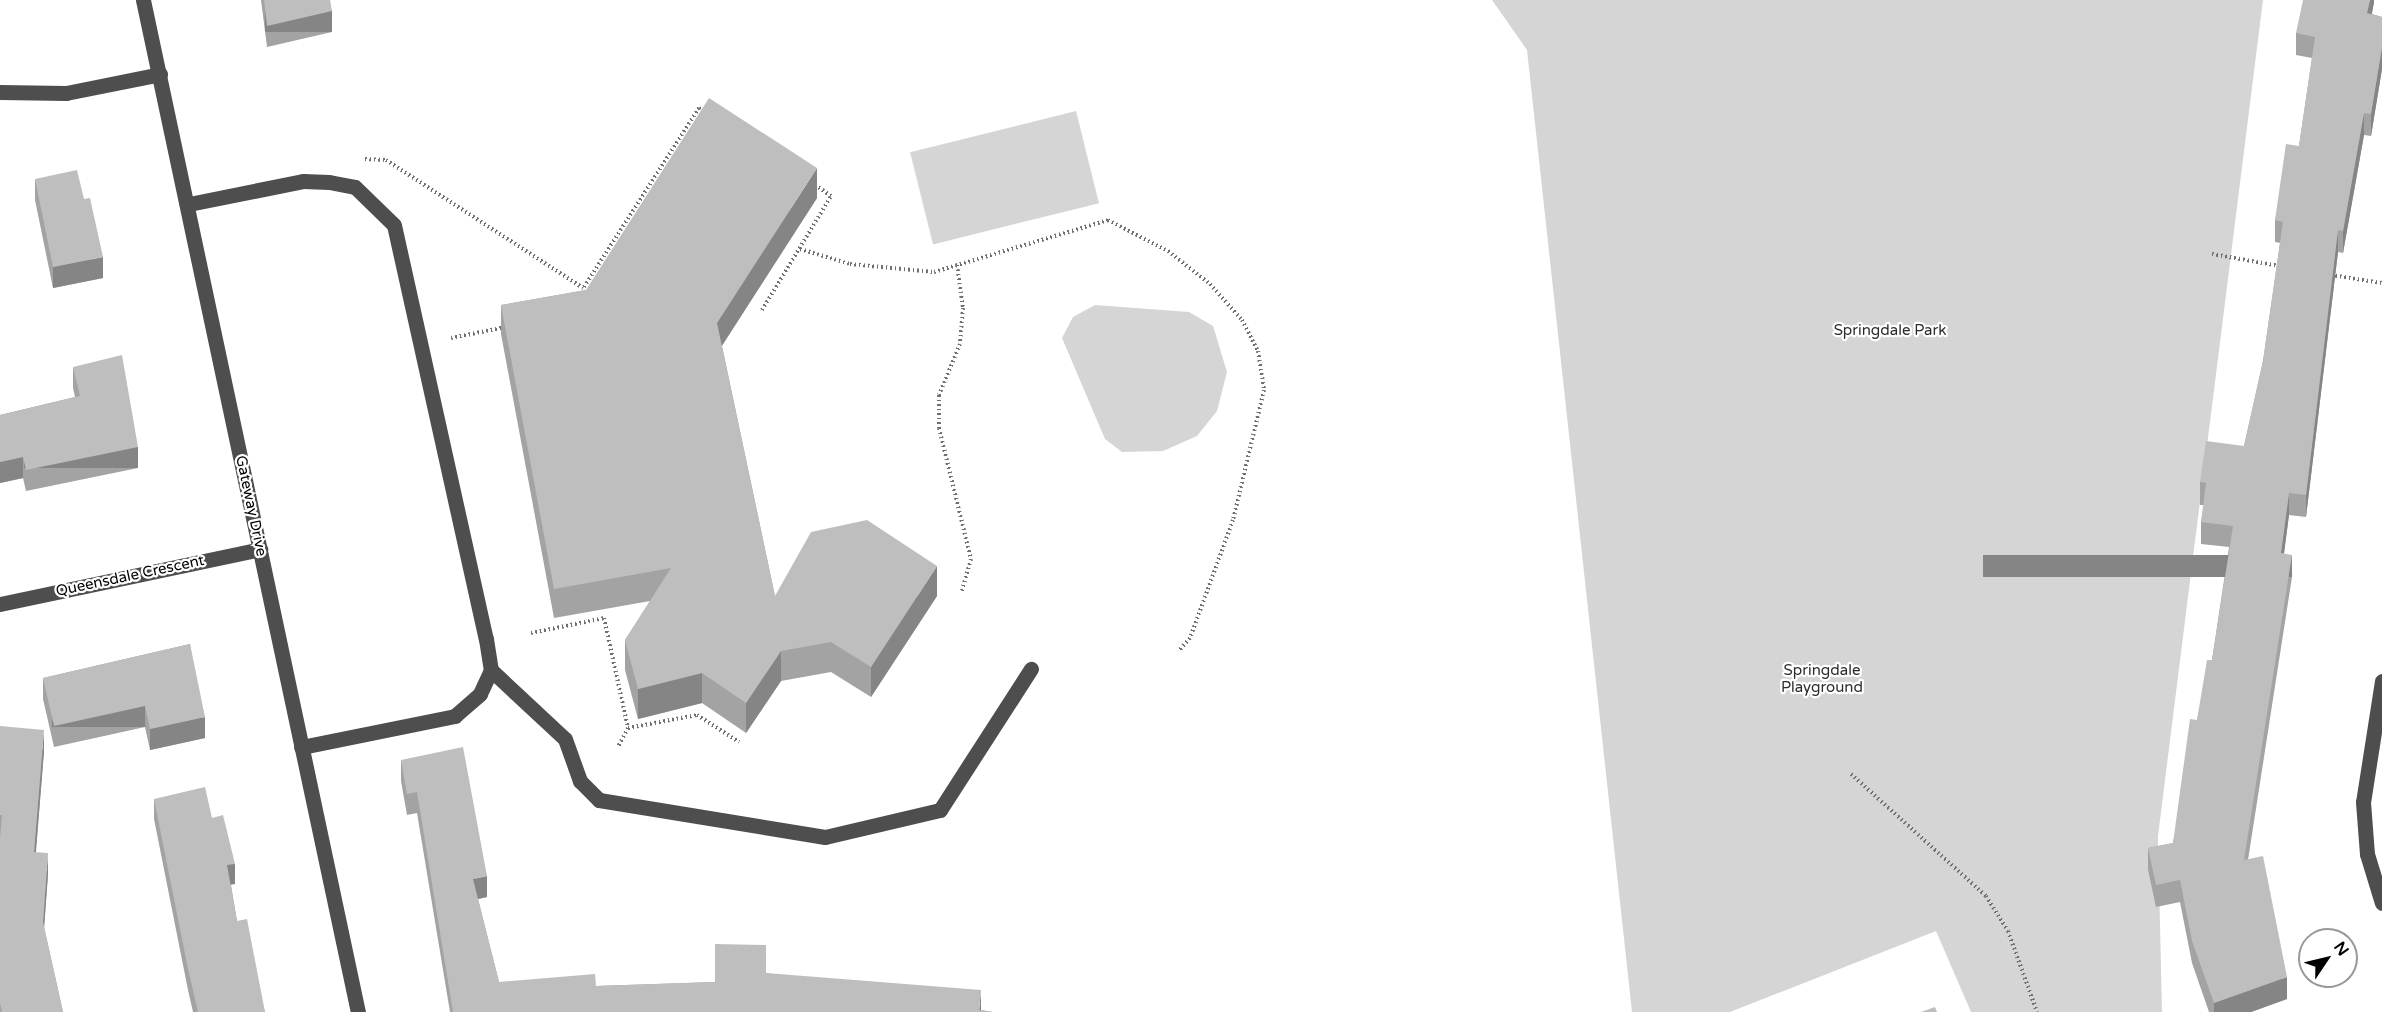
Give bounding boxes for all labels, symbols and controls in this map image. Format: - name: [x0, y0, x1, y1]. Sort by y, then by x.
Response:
- park label: Springdale Park: [1834, 322, 1946, 340]
- street label: Gateway Drive: [232, 454, 270, 558]
- street label: Queensdale Crescent: [54, 551, 206, 601]
- park label: Springdale Playground: [1781, 661, 1863, 696]
- north arrow: [2298, 928, 2358, 988]
- text: N: [2329, 938, 2353, 960]

